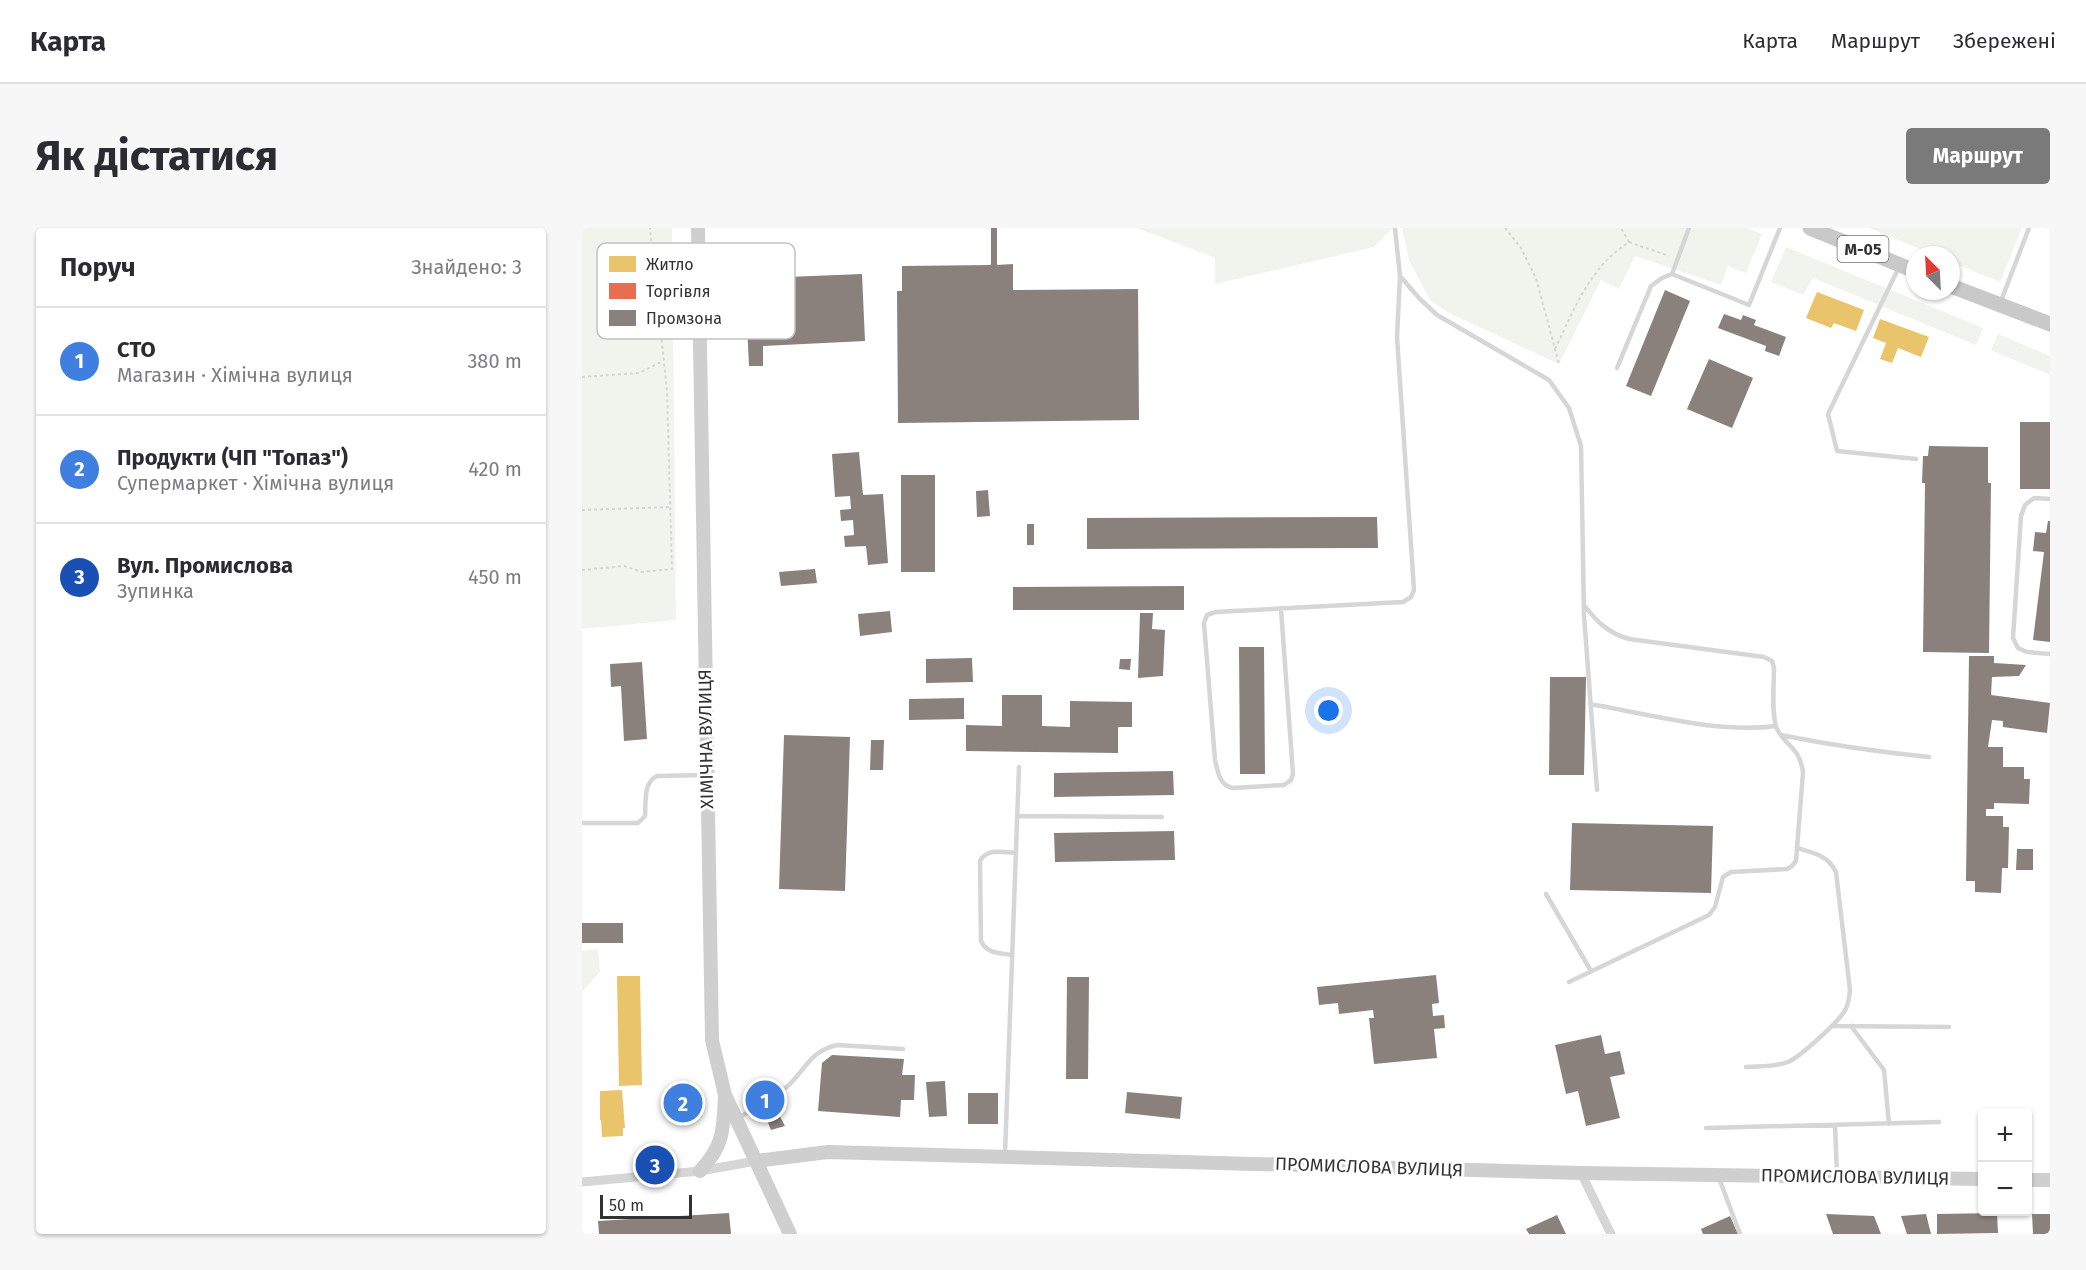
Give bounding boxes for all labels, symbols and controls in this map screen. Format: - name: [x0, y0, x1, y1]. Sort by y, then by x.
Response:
- text: Карта: [30, 25, 106, 58]
- text: Карта: [1742, 28, 1798, 54]
- text: Маршрут: [1831, 28, 1920, 54]
- text: Збережені: [1953, 28, 2056, 54]
- button: Маршрут: [1906, 128, 2050, 184]
- text: Як дістатися: [36, 131, 278, 181]
- road number: М-05: [1838, 236, 1888, 262]
- legend: [597, 243, 795, 339]
- north arrow: [1906, 246, 1960, 300]
- text: Поруч: [60, 252, 136, 283]
- text: Знайдено: 3: [411, 255, 522, 279]
- text: Житло: [646, 255, 694, 274]
- text: Торгівля: [646, 282, 711, 301]
- text: Промзона: [646, 309, 722, 328]
- text: СТО: [117, 336, 156, 363]
- text: 1: [75, 349, 84, 373]
- text: 380 m: [467, 349, 522, 373]
- text: Магазин · Хімічна вулиця: [117, 363, 353, 387]
- text: Продукти (ЧП "Топаз"): [117, 444, 348, 471]
- text: 2: [74, 457, 85, 481]
- text: 420 m: [468, 457, 522, 481]
- text: Супермаркет · Хімічна вулиця: [117, 471, 394, 495]
- text: Вул. Промислова: [117, 552, 293, 579]
- text: 3: [74, 565, 85, 589]
- text: 450 m: [468, 565, 522, 589]
- text: Зупинка: [117, 579, 194, 603]
- street label: ХІМІЧНА ВУЛИЦЯ: [694, 669, 718, 809]
- your location: [1314, 696, 1343, 725]
- pin: 1: [746, 1078, 784, 1122]
- pin: 2: [664, 1080, 702, 1126]
- map controls: [1978, 1108, 2032, 1216]
- button: +: [1978, 1108, 2032, 1162]
- pin: 3: [636, 1142, 674, 1188]
- street label: ПРОМИСЛОВА ВУЛИЦЯ: [1274, 1153, 1464, 1181]
- button: −: [1978, 1162, 2032, 1216]
- street label: ПРОМИСЛОВА ВУЛИЦЯ: [1761, 1164, 1949, 1190]
- scale bar: [600, 1192, 692, 1220]
- text: 50 m: [609, 1196, 644, 1215]

